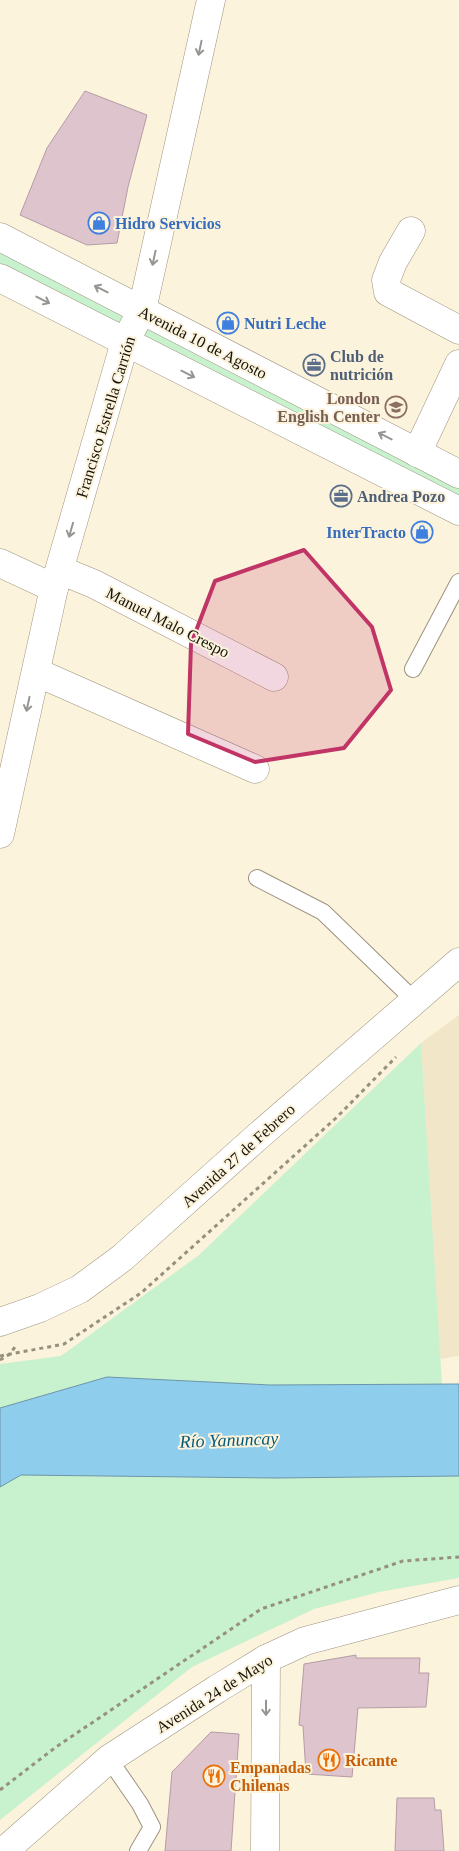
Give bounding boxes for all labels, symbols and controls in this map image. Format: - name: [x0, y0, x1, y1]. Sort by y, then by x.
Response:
- one-way arrow: [195, 39, 204, 55]
- shop icon: Hidro Servicios: [87, 211, 111, 235]
- place label: Hidro Servicios: [115, 215, 221, 232]
- one-way arrow: [149, 249, 158, 265]
- one-way arrow: [93, 284, 108, 294]
- one-way arrow: [36, 295, 51, 305]
- street label: Avenida 10 de Agosto: [135, 303, 270, 383]
- shop icon: Nutri Leche: [216, 311, 240, 335]
- place label: Nutri Leche: [244, 315, 326, 332]
- street label: Francisco Estrella Carrión: [73, 334, 138, 500]
- place label: Club de nutrición: [330, 348, 393, 383]
- office icon: Club de nutrición: [302, 353, 326, 377]
- one-way arrow: [180, 370, 195, 379]
- place label: London English Center: [277, 390, 380, 426]
- school or university icon: London English Center: [384, 395, 408, 419]
- one-way arrow: [377, 431, 392, 441]
- office icon: Andrea Pozo: [329, 484, 353, 508]
- place label: Andrea Pozo: [357, 488, 445, 505]
- shop icon: InterTracto: [410, 520, 434, 544]
- one-way arrow: [66, 521, 76, 537]
- place label: InterTracto: [326, 524, 406, 541]
- street label: Manuel Malo Crespo: [103, 584, 232, 662]
- one-way arrow: [23, 696, 33, 712]
- street label: Avenida 27 de Febrero: [178, 1100, 298, 1210]
- water label: Río Yanuncay: [178, 1428, 279, 1452]
- street label: Avenida 24 de Mayo: [153, 1651, 276, 1737]
- one-way arrow: [261, 1700, 271, 1716]
- restaurant icon: Ricante: [317, 1748, 341, 1772]
- place label: Ricante: [345, 1752, 397, 1769]
- place label: Empanadas Chilenas: [230, 1759, 311, 1794]
- restaurant icon: Empanadas Chilenas: [202, 1764, 226, 1788]

